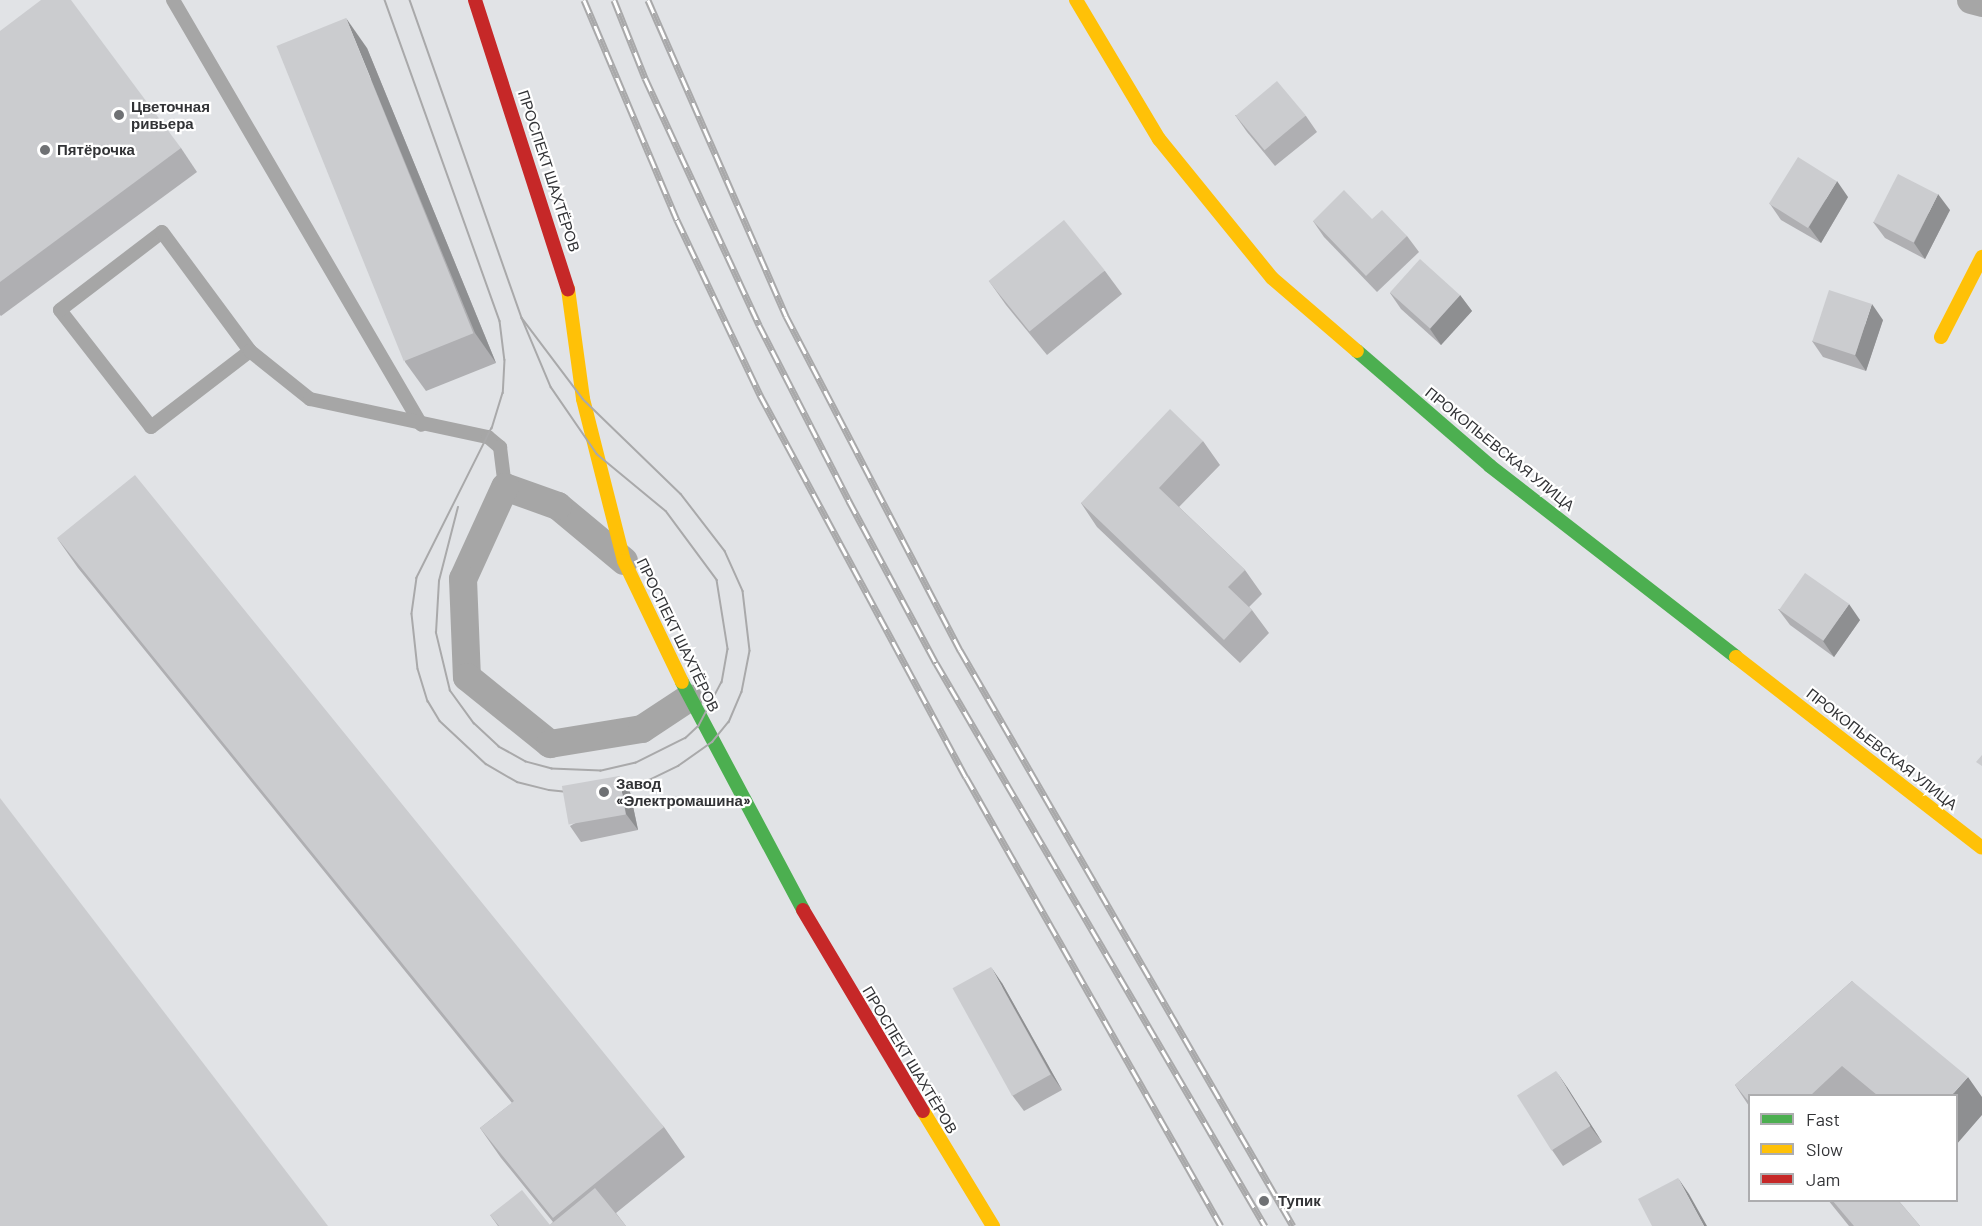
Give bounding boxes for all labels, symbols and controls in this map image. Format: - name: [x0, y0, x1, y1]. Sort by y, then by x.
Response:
- street label: ПРОСПЕКТ ШАХТЁРОВ: [514, 88, 584, 254]
- place label: Цветочная ривьера: [131, 97, 210, 132]
- marker: Цветочная ривьера: [112, 108, 126, 122]
- place label: Пятёрочка: [57, 141, 135, 159]
- marker: Пятёрочка: [38, 143, 52, 157]
- street label: ПРОКОПЬЕВСКАЯ УЛИЦА: [1422, 383, 1578, 515]
- street label: ПРОСПЕКТ ШАХТЁРОВ: [633, 555, 723, 715]
- street label: ПРОКОПЬЕВСКАЯ УЛИЦА: [1803, 684, 1961, 814]
- place label: Завод «Электромашина»: [616, 774, 751, 809]
- marker: Завод «Электромашина»: [597, 785, 611, 799]
- street label: ПРОСПЕКТ ШАХТЁРОВ: [859, 983, 961, 1137]
- legend: [1748, 1094, 1958, 1202]
- text: Fast: [1806, 1108, 1840, 1130]
- text: Slow: [1806, 1138, 1843, 1160]
- text: Jam: [1806, 1168, 1840, 1190]
- marker: Тупик: [1255, 1192, 1273, 1210]
- place label: Тупик: [1278, 1192, 1321, 1210]

